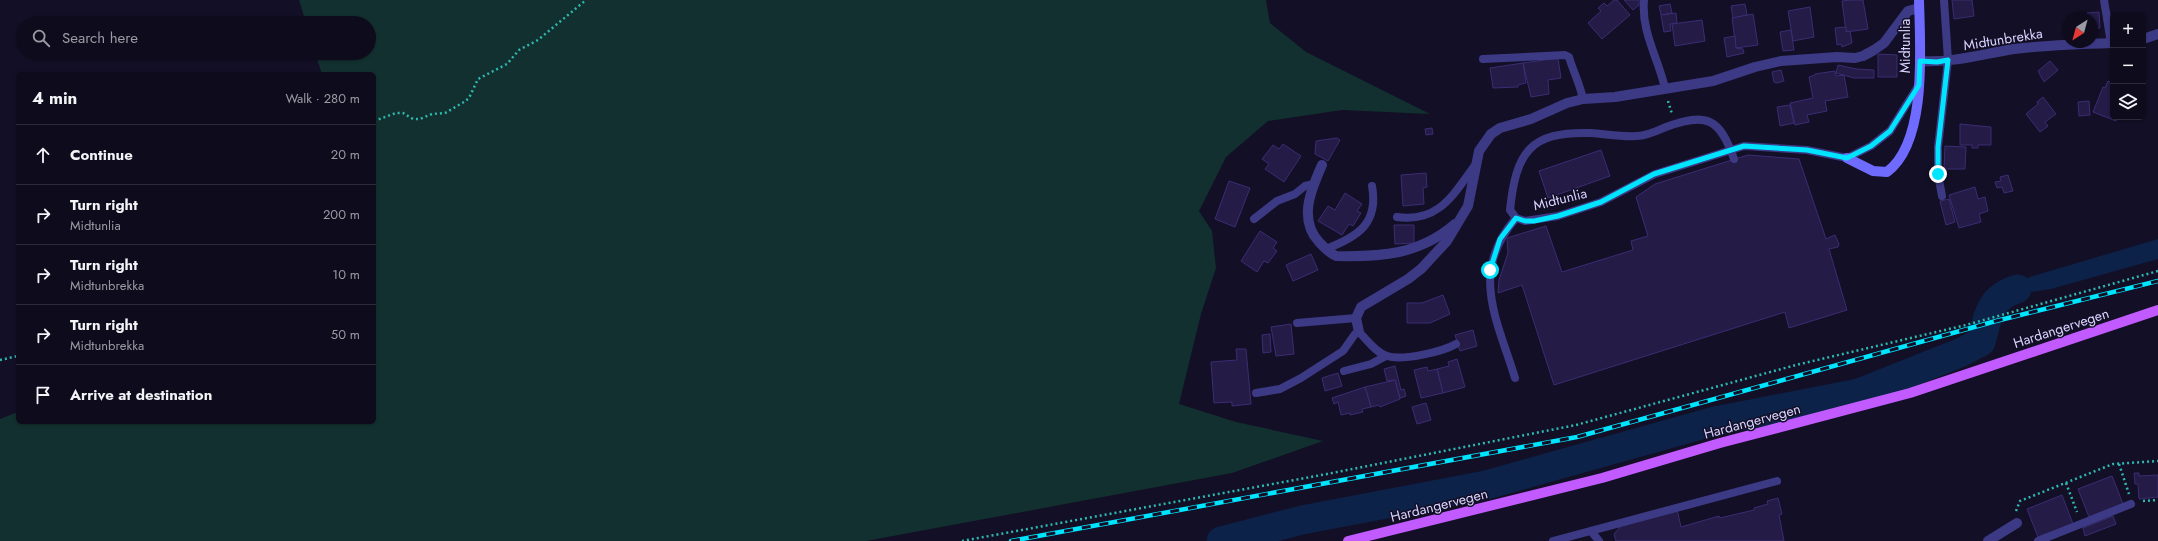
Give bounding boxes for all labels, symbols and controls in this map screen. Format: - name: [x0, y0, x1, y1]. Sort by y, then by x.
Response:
- north arrow: [2062, 12, 2098, 48]
- map controls: [2110, 12, 2146, 120]
- button: +: [2110, 12, 2146, 48]
- search box: [16, 16, 376, 60]
- street label: Midtunlia: [1895, 19, 1915, 73]
- street label: Midtunbrekka: [1962, 23, 2044, 55]
- icon: search: [30, 27, 52, 49]
- text: Search here: [62, 27, 138, 49]
- button: −: [2110, 48, 2146, 84]
- button: layers: [2110, 84, 2146, 120]
- text: 4 min: [32, 86, 77, 110]
- text: Walk · 280 m: [285, 89, 360, 108]
- icon: ahead: [32, 144, 54, 166]
- text: Continue: [70, 144, 133, 166]
- text: 20 m: [331, 145, 360, 164]
- route end: [1929, 165, 1947, 183]
- street label: Midtunlia: [1531, 183, 1589, 215]
- text: Turn right: [70, 194, 138, 216]
- icon: right: [32, 204, 54, 226]
- text: 200 m: [323, 205, 360, 224]
- text: Midtunlia: [70, 216, 121, 235]
- text: Turn right: [70, 254, 138, 276]
- route start: [1481, 261, 1499, 279]
- icon: right: [32, 264, 54, 286]
- text: 10 m: [332, 265, 360, 284]
- text: Midtunbrekka: [70, 276, 144, 295]
- street label: Hardangervegen: [2010, 303, 2112, 353]
- text: Turn right: [70, 314, 138, 336]
- icon: right: [32, 324, 54, 346]
- text: 50 m: [331, 325, 360, 344]
- text: Midtunbrekka: [70, 336, 144, 355]
- icon: arrive: [32, 384, 54, 406]
- text: Arrive at destination: [70, 384, 212, 406]
- street label: Hardangervegen: [1701, 398, 1803, 444]
- street label: Hardangervegen: [1388, 483, 1490, 527]

